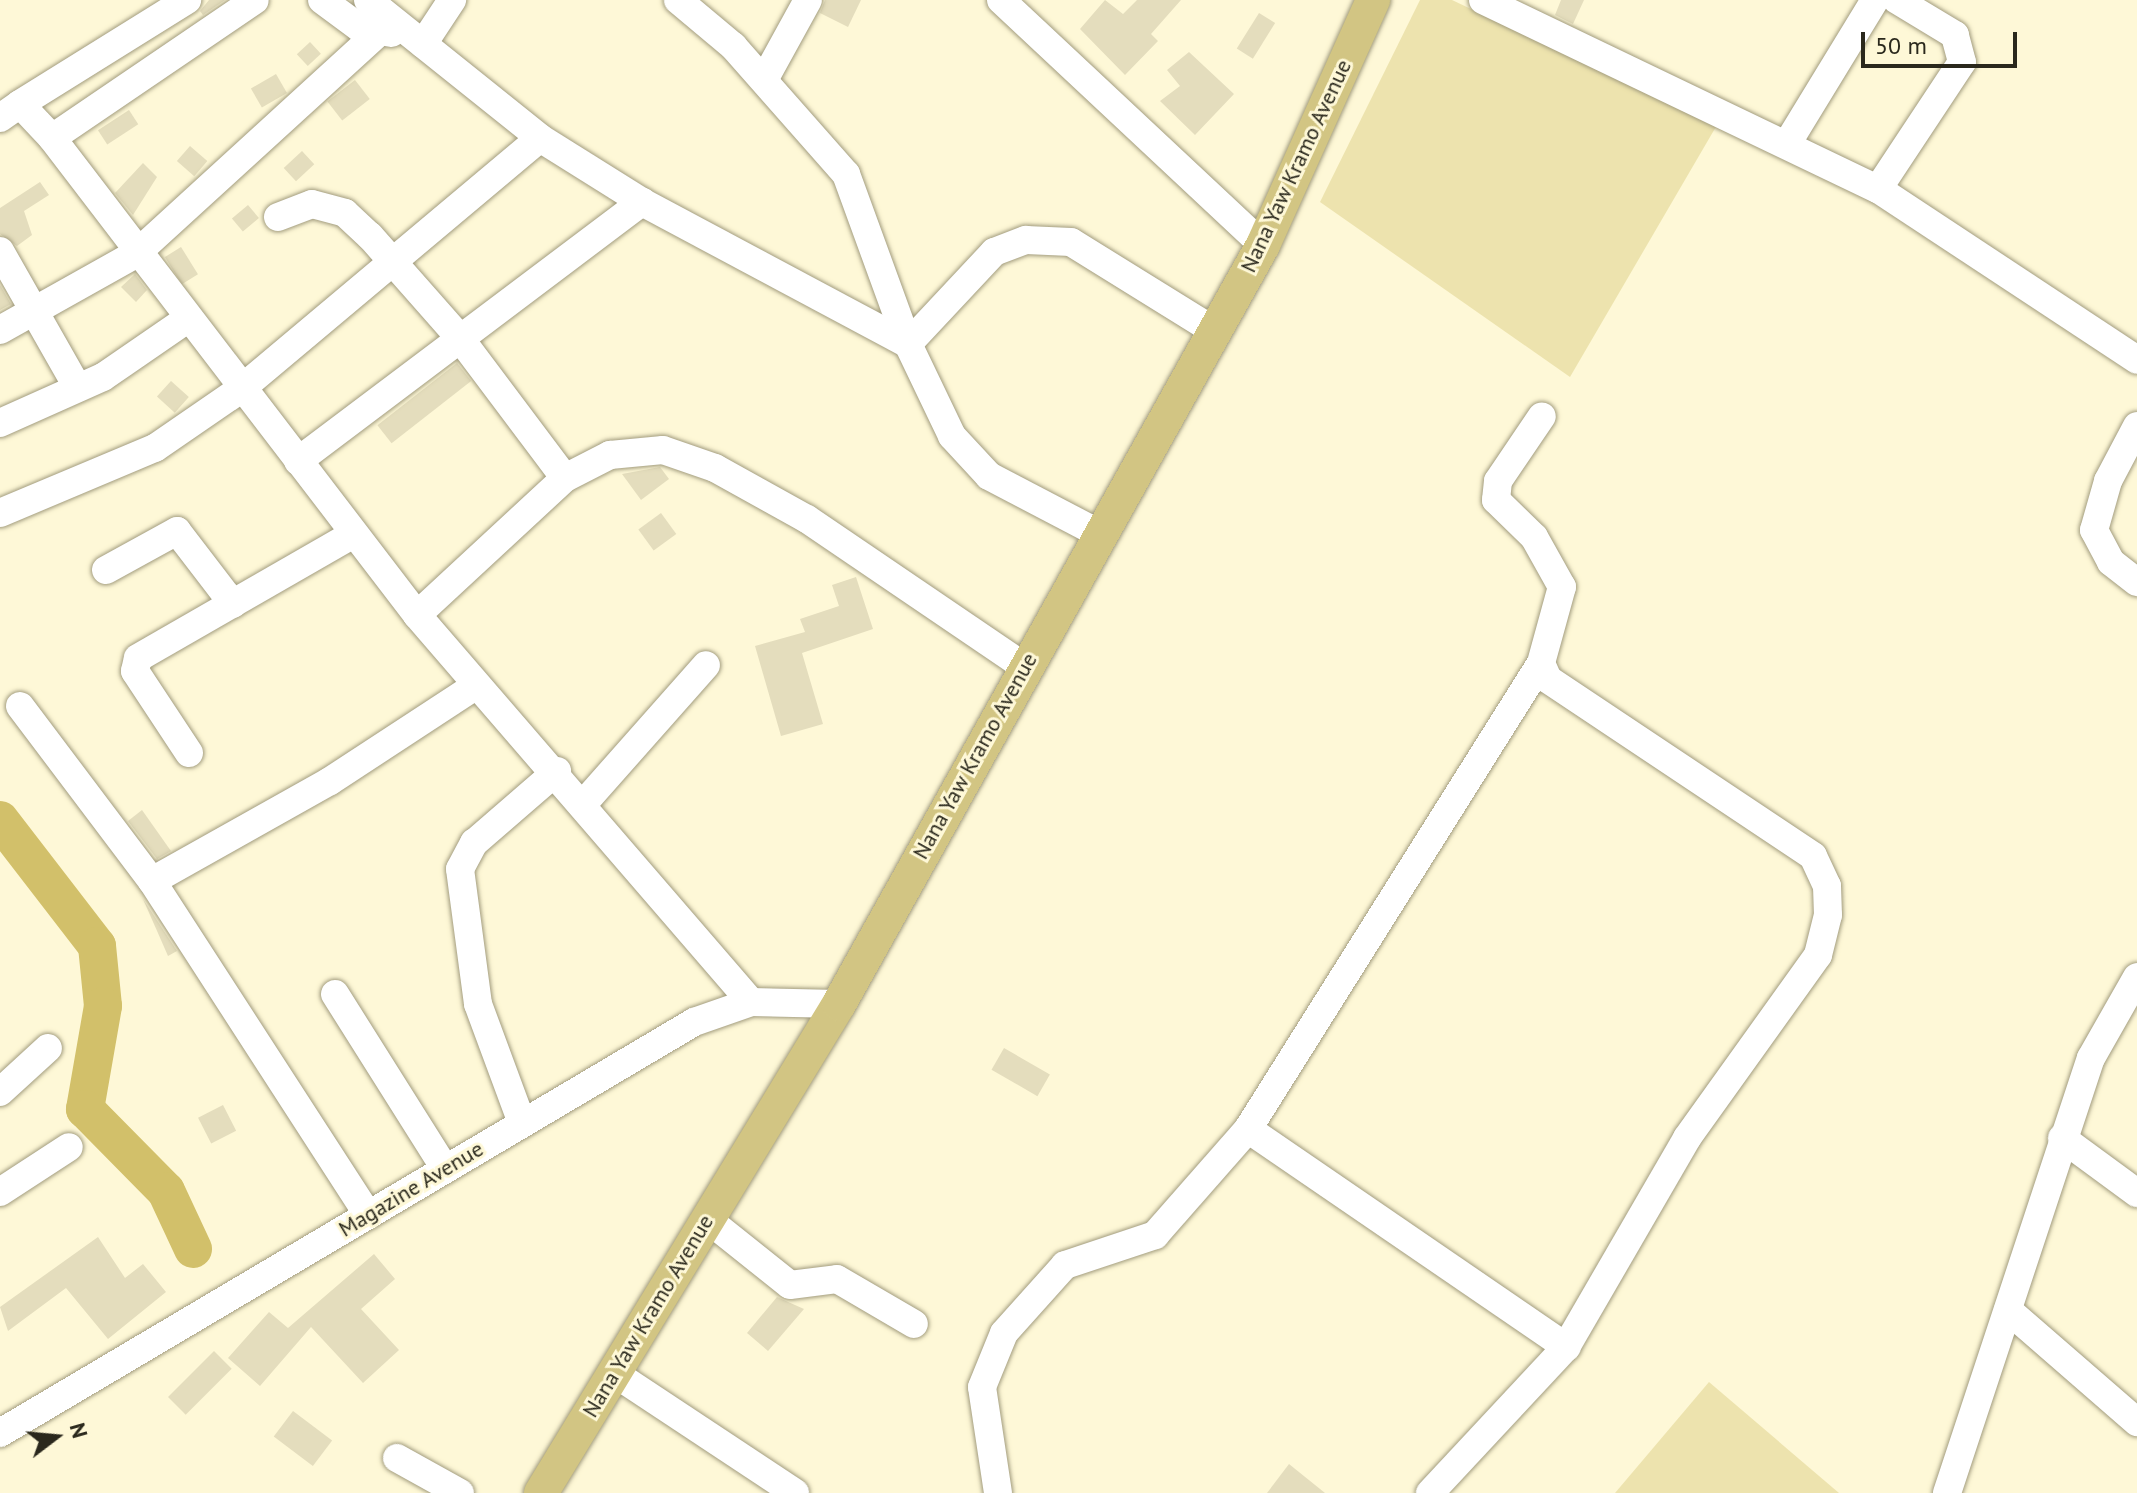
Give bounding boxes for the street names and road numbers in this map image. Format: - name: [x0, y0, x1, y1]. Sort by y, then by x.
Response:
- street label: Nana Yaw Kramo Avenue: [1235, 55, 1357, 277]
- street label: Nana Yaw Kramo Avenue: [907, 647, 1043, 865]
- street label: Magazine Avenue: [334, 1135, 488, 1243]
- street label: Nana Yaw Kramo Avenue: [577, 1209, 719, 1423]

